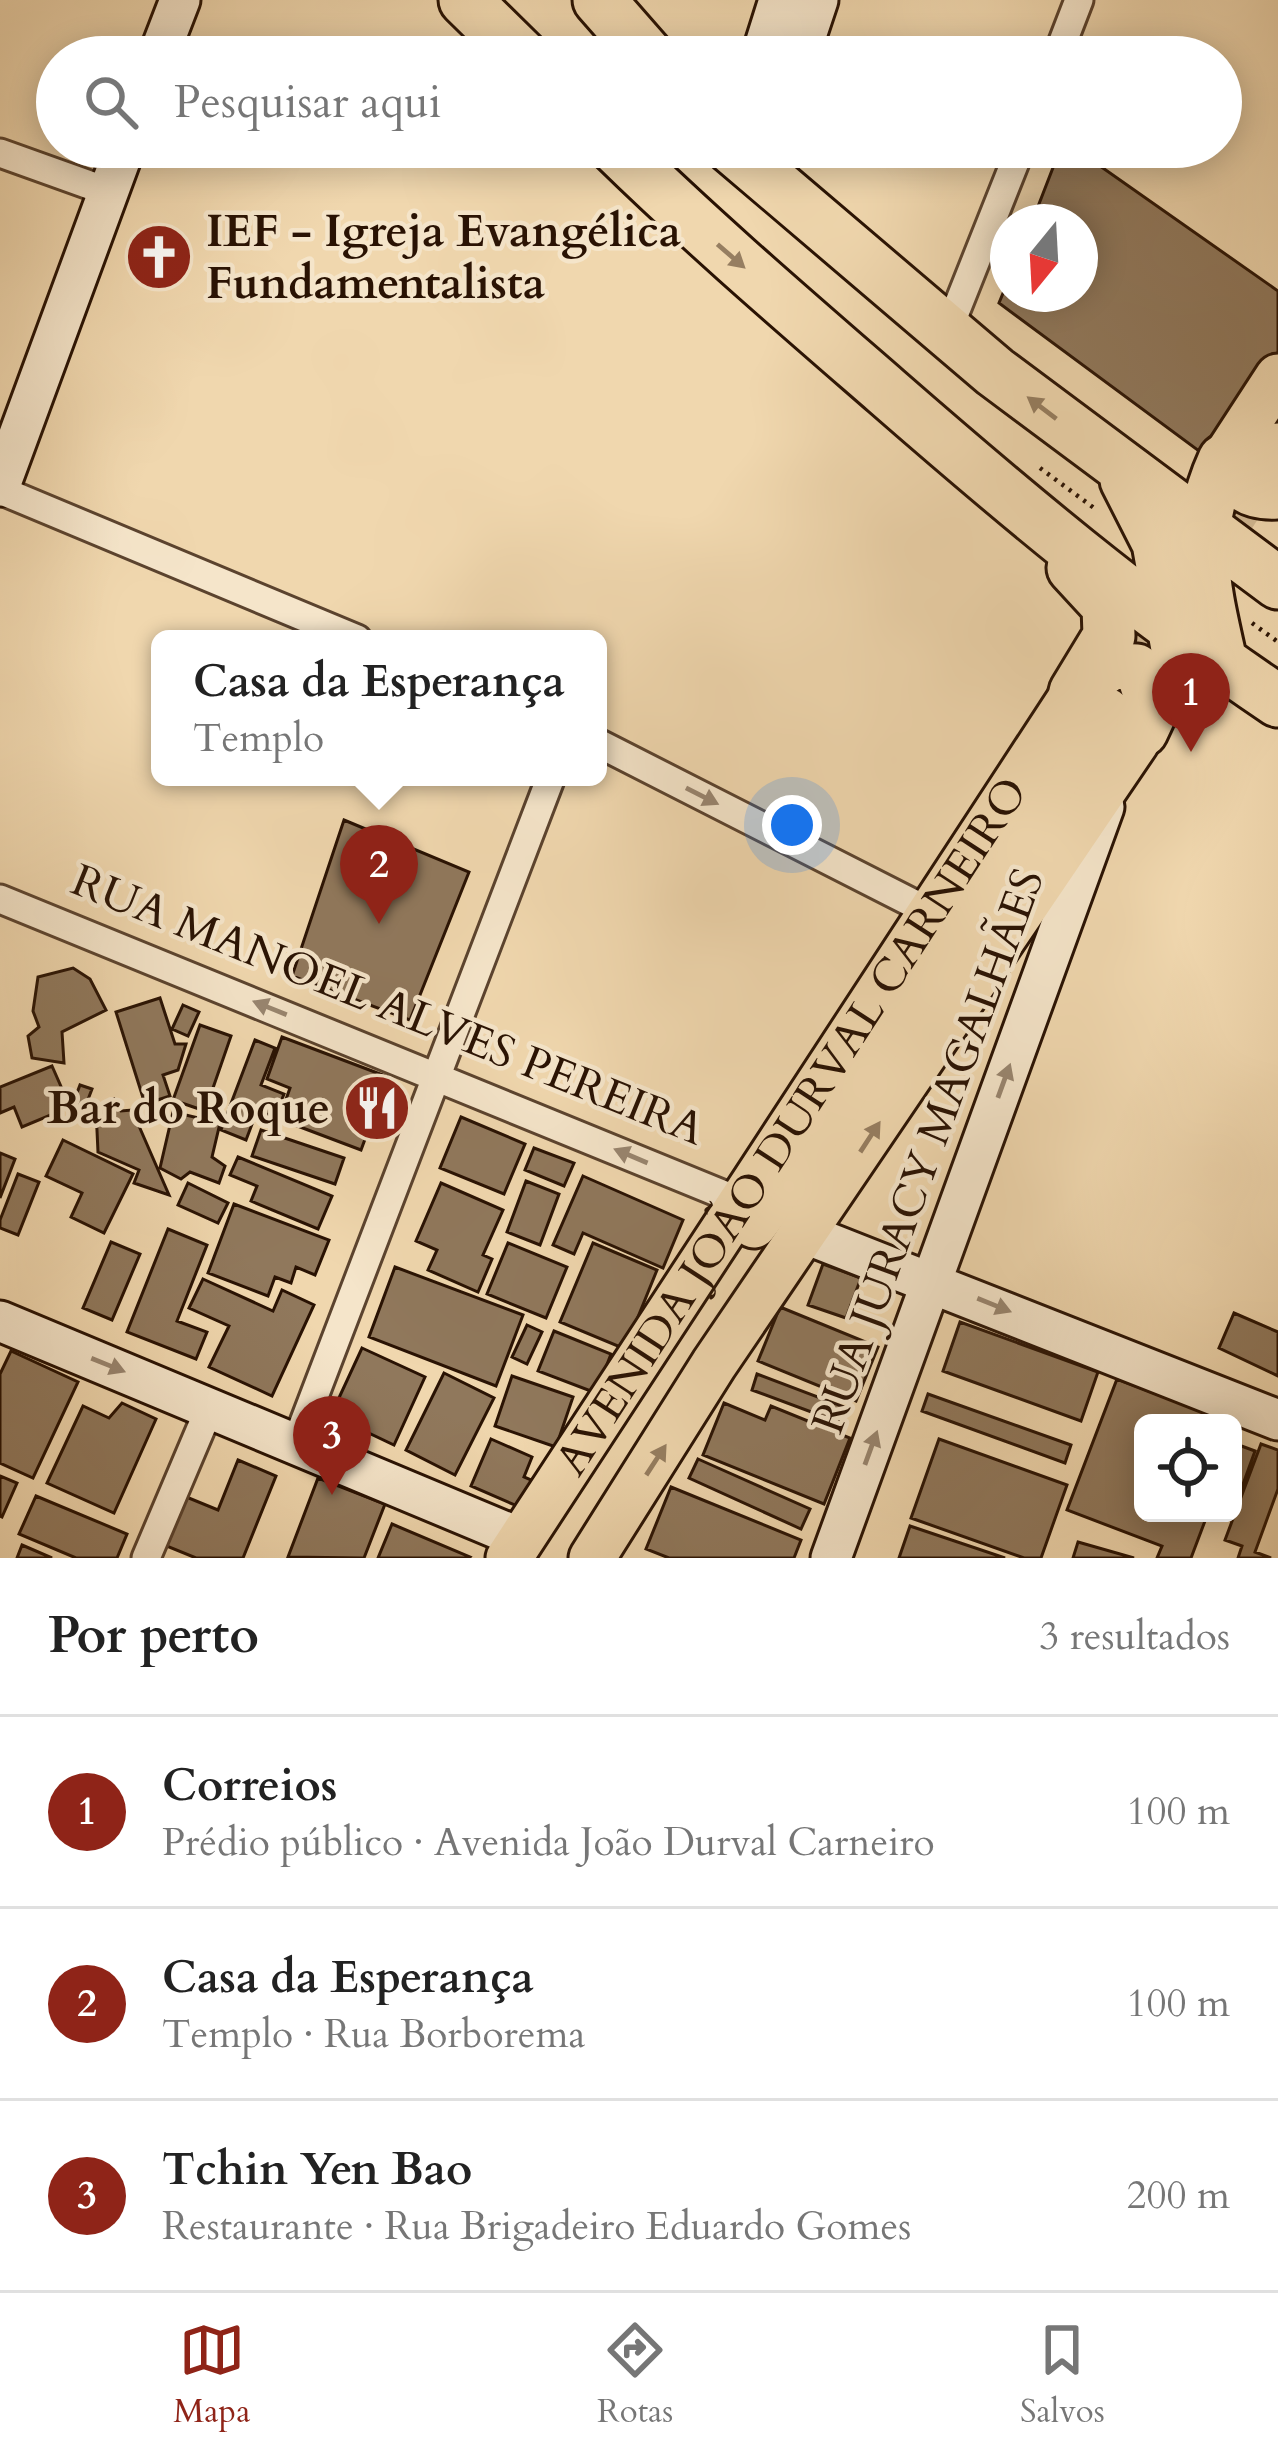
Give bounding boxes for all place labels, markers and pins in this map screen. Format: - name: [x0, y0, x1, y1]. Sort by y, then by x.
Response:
- place label: IEF - Igreja Evangélica Fundamentalista: [206, 201, 681, 314]
- church icon: IEF - Igreja Evangélica Fundamentalista: [124, 222, 194, 292]
- pin: 1: [1152, 653, 1230, 752]
- pin: 2: [340, 825, 418, 924]
- restaurant icon: Bar do Roque: [342, 1073, 412, 1143]
- place label: Bar do Roque: [47, 1078, 330, 1139]
- pin: 3: [293, 1396, 371, 1495]

